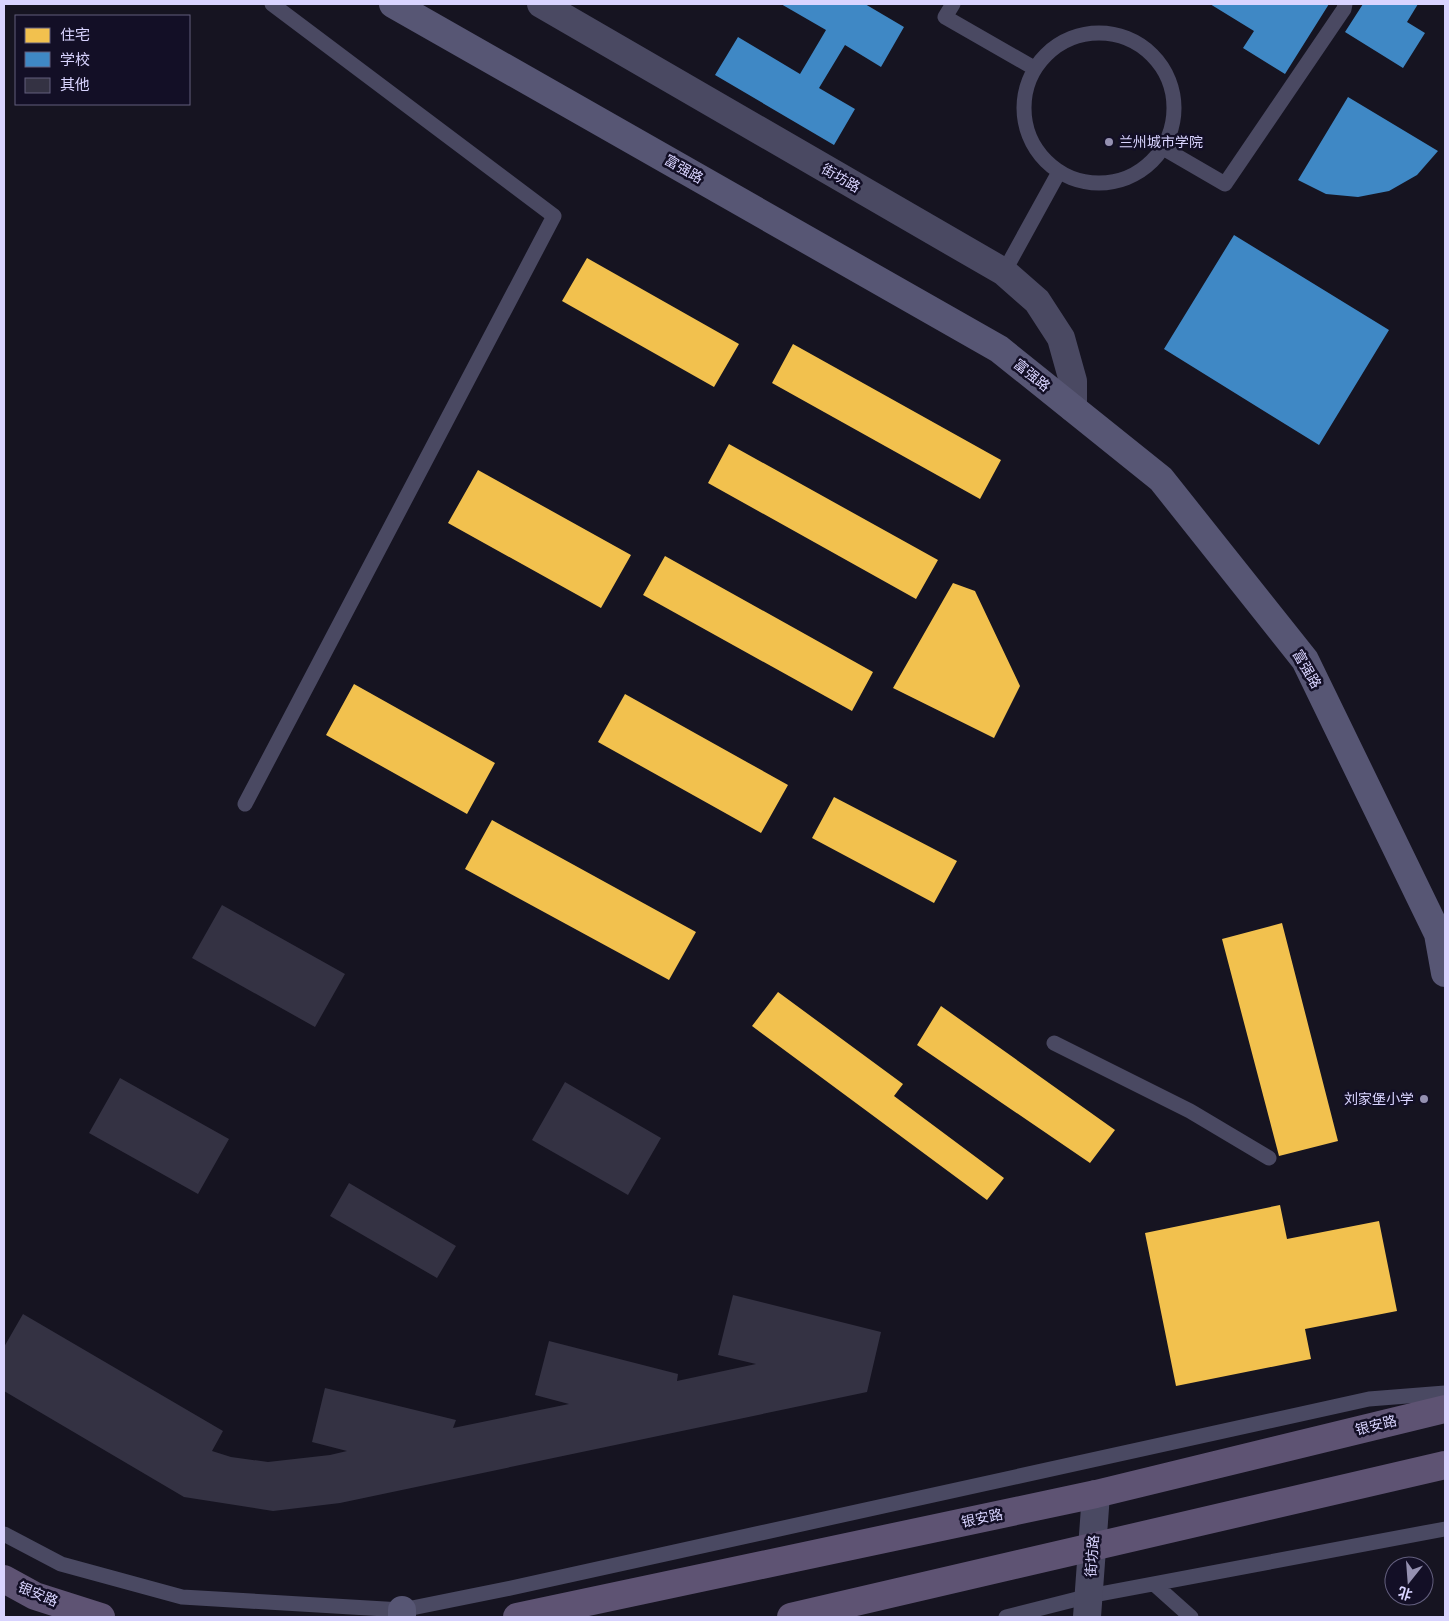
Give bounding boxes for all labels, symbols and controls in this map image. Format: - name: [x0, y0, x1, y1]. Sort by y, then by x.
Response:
- legend: [15, 15, 190, 105]
- text: 住宅: [60, 25, 90, 44]
- text: 学校: [60, 50, 90, 69]
- text: 其他: [60, 75, 90, 94]
- place label: 兰州城市学院: [1119, 133, 1203, 151]
- marker: 兰州城市学院: [1103, 136, 1115, 148]
- street label: 富强路: [661, 151, 707, 187]
- street label: 街坊路: [818, 160, 864, 196]
- street label: 富强路: [1010, 355, 1054, 395]
- street label: 富强路: [1289, 646, 1325, 692]
- place label: 刘家堡小学: [1344, 1090, 1414, 1108]
- marker: 刘家堡小学: [1418, 1093, 1430, 1105]
- street label: 银安路: [1353, 1411, 1399, 1439]
- street label: 银安路: [960, 1505, 1004, 1531]
- street label: 街坊路: [1082, 1534, 1102, 1578]
- north arrow: [1384, 1556, 1434, 1606]
- street label: 银安路: [15, 1578, 61, 1610]
- text: 北: [1396, 1583, 1415, 1604]

